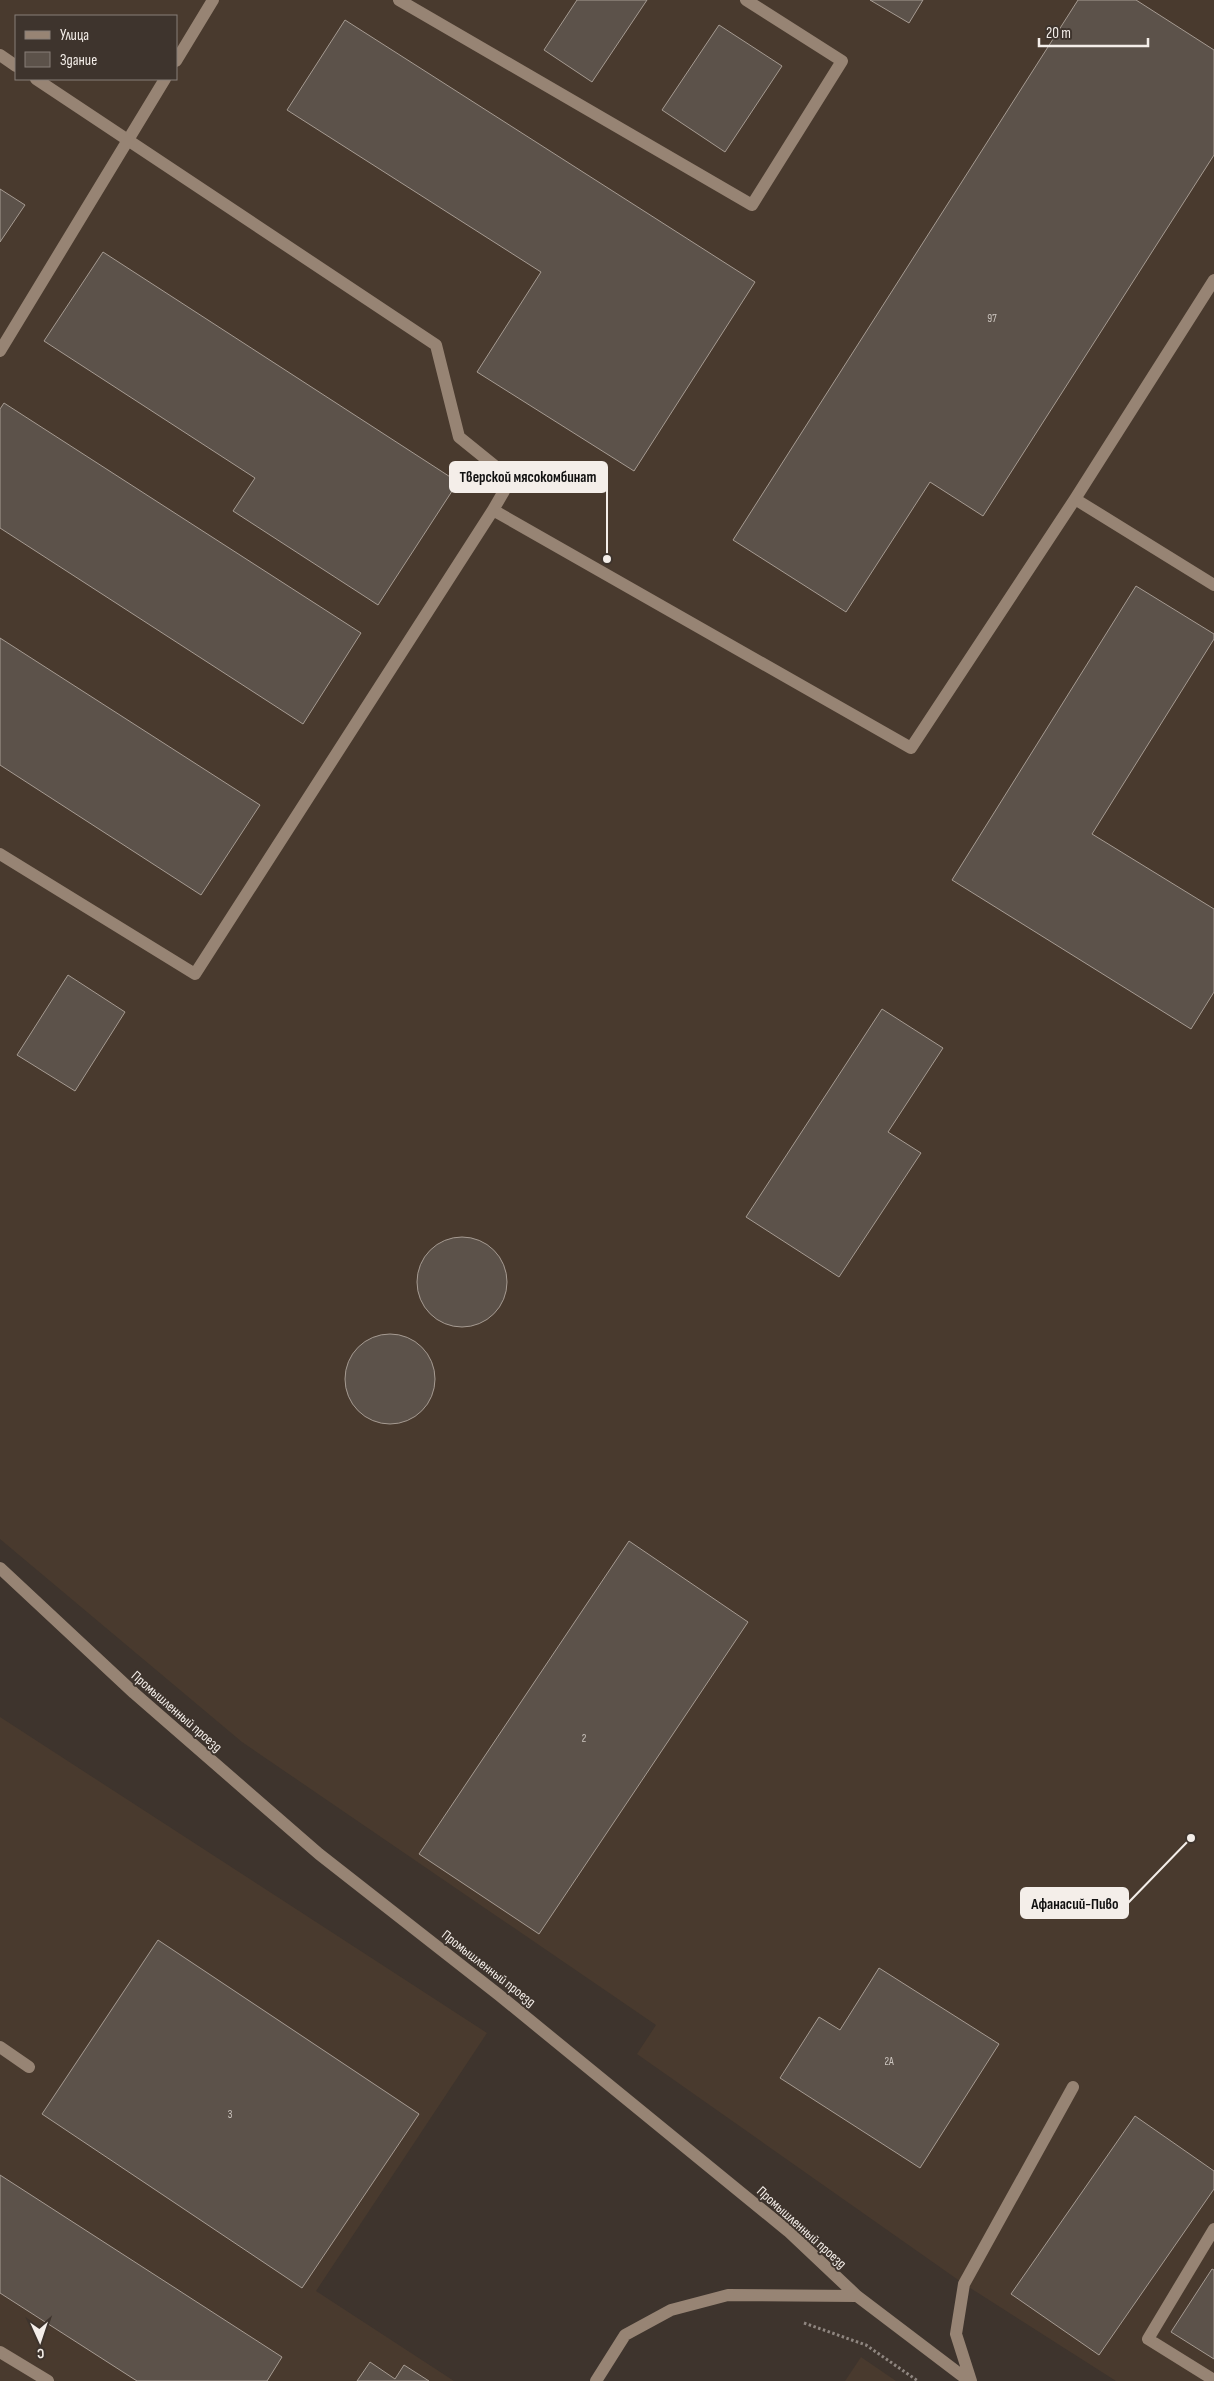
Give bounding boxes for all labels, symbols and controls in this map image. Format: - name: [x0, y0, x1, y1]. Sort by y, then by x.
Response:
- legend: [15, 15, 178, 80]
- scale bar: [1039, 15, 1148, 47]
- text: 20 m: [1046, 24, 1071, 43]
- text: Улица: [60, 26, 89, 45]
- text: Здание: [60, 51, 97, 70]
- house number: 97: [987, 312, 997, 325]
- callout: Тверской мясокомбинат: [450, 462, 607, 492]
- text: Тверской мясокомбинат: [460, 468, 596, 487]
- street label: Промышленный проезд: [128, 1667, 226, 1755]
- house number: 2: [582, 1732, 587, 1745]
- callout: Афанасий-Пиво: [1021, 1888, 1128, 1918]
- text: Афанасий-Пиво: [1030, 1895, 1119, 1914]
- street label: Промышленный проезд: [438, 1926, 539, 2010]
- house number: 2А: [884, 2055, 894, 2068]
- house number: 3: [228, 2108, 233, 2121]
- street label: Промышленный проезд: [753, 2183, 850, 2272]
- north arrow: [15, 2316, 65, 2366]
- text: С: [37, 2345, 45, 2362]

